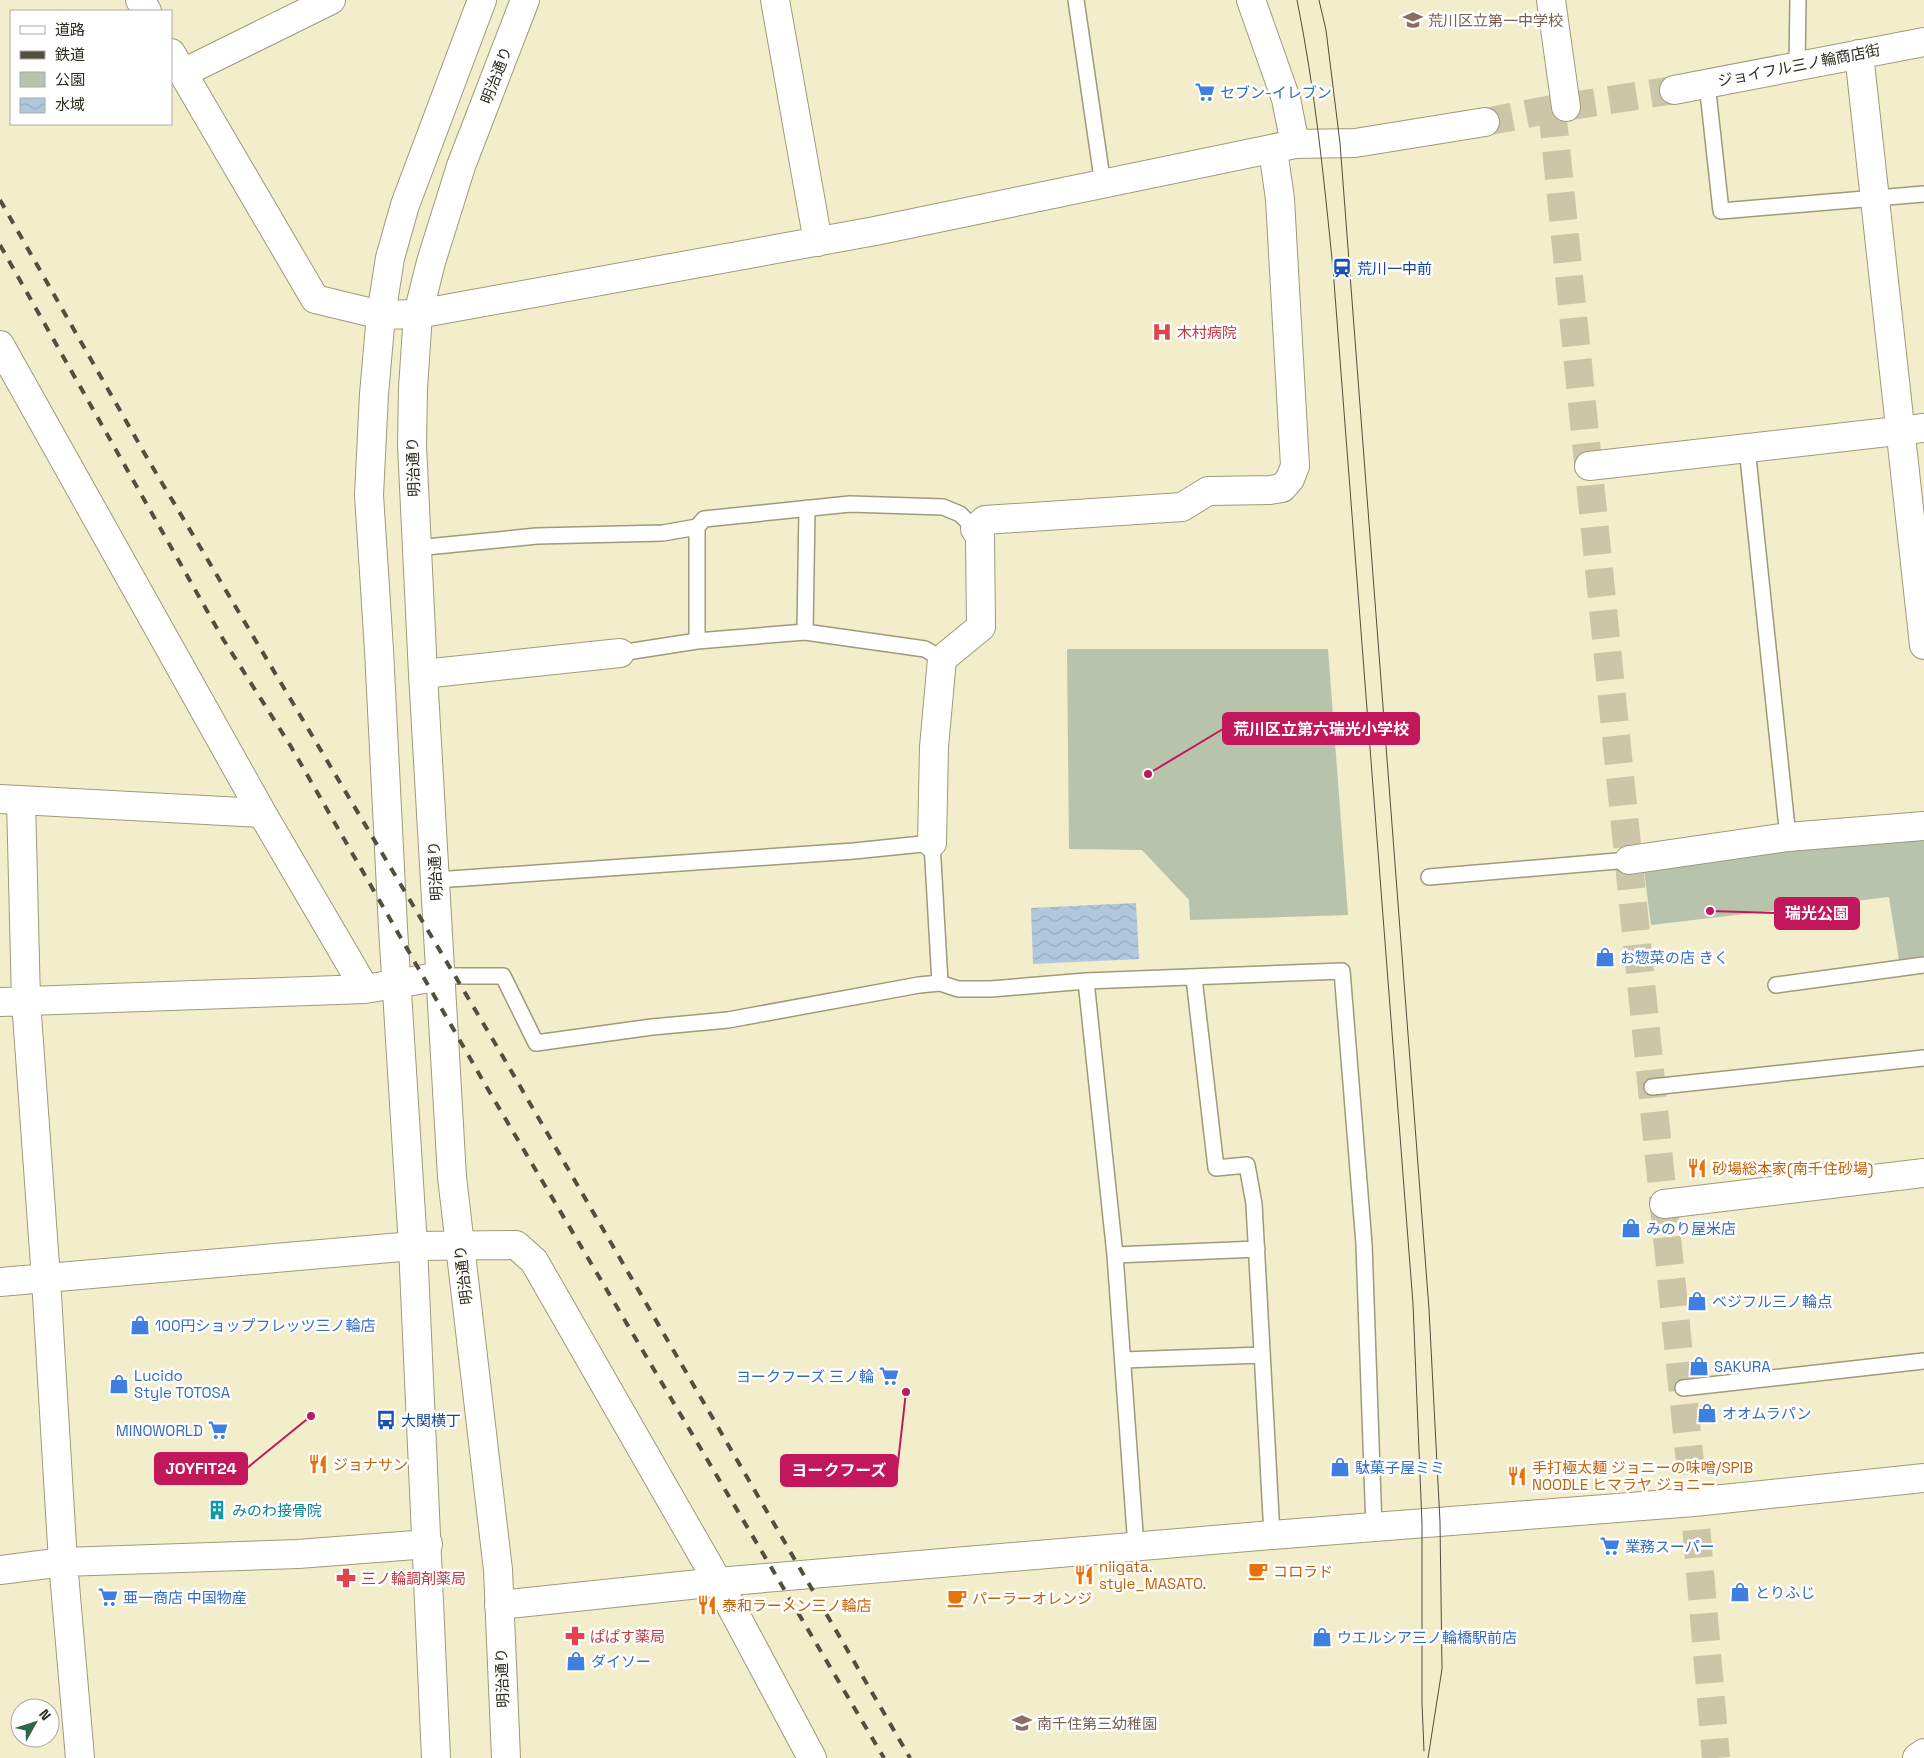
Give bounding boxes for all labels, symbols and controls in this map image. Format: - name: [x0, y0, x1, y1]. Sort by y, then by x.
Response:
- school or university icon: 荒川区立第一中学校: [1402, 9, 1424, 31]
- legend: [10, 10, 172, 125]
- place label: 荒川区立第一中学校: [1428, 11, 1563, 30]
- text: 道路: [55, 20, 85, 39]
- street label: ジョイフル三ノ輪商店街: [1716, 40, 1882, 90]
- street label: 明治通り: [476, 44, 516, 106]
- text: 鉄道: [55, 45, 85, 64]
- text: 公園: [55, 70, 85, 89]
- supermarket icon: セブン-イレブン: [1194, 81, 1216, 103]
- place label: セブン-イレブン: [1220, 83, 1332, 102]
- text: 水域: [55, 95, 85, 114]
- station icon: 荒川一中前: [1331, 257, 1353, 279]
- place label: 荒川一中前: [1357, 259, 1432, 278]
- hospital icon: 木村病院: [1151, 321, 1173, 343]
- place label: 木村病院: [1177, 323, 1237, 342]
- street label: 明治通り: [402, 437, 424, 497]
- callout: 荒川区立第六瑞光小学校: [1223, 713, 1419, 744]
- text: 荒川区立第六瑞光小学校: [1233, 719, 1409, 740]
- street label: 明治通り: [424, 841, 446, 901]
- callout: 瑞光公園: [1775, 898, 1859, 929]
- text: 瑞光公園: [1785, 903, 1849, 924]
- shop icon: お惣菜の店 きく: [1594, 946, 1616, 968]
- place label: お惣菜の店 きく: [1620, 948, 1729, 967]
- restaurant icon: 砂場総本家(南千住砂場): [1686, 1157, 1708, 1179]
- place label: 砂場総本家(南千住砂場): [1712, 1159, 1873, 1179]
- shop icon: みのり屋米店: [1620, 1217, 1642, 1239]
- place label: みのり屋米店: [1646, 1219, 1736, 1238]
- street label: 明治通り: [450, 1244, 476, 1306]
- shop icon: ベジフル三ノ輪点: [1686, 1290, 1708, 1312]
- place label: ベジフル三ノ輪点: [1712, 1292, 1832, 1311]
- shop icon: 100円ショップフレッツ三ノ輪店: [129, 1314, 151, 1336]
- place label: 100円ショップフレッツ三ノ輪店: [155, 1316, 376, 1335]
- shop icon: SAKURA: [1688, 1355, 1710, 1377]
- place label: SAKURA: [1714, 1357, 1771, 1376]
- supermarket icon: ヨークフーズ 三ノ輪: [878, 1365, 900, 1387]
- place label: Lucido Style TOTOSA: [134, 1366, 231, 1402]
- place label: ヨークフーズ 三ノ輪: [736, 1367, 874, 1386]
- shop icon: Lucido Style TOTOSA: [108, 1373, 130, 1395]
- shop icon: オオムラパン: [1696, 1402, 1718, 1424]
- place label: オオムラパン: [1722, 1404, 1811, 1423]
- bus stop icon: 大関横丁: [375, 1409, 397, 1431]
- place label: 大関横丁: [401, 1411, 461, 1430]
- supermarket icon: MINOWORLD: [207, 1419, 229, 1441]
- place label: MINOWORLD: [116, 1421, 203, 1440]
- callout: JOYFIT24: [155, 1453, 247, 1484]
- restaurant icon: ジョナサン: [307, 1453, 329, 1475]
- place label: ジョナサン: [333, 1455, 408, 1474]
- callout: ヨークフーズ: [781, 1455, 897, 1486]
- shop icon: 駄菓子屋ミミ: [1329, 1456, 1351, 1478]
- text: JOYFIT24: [165, 1458, 237, 1479]
- place label: 駄菓子屋ミミ: [1355, 1458, 1445, 1477]
- place label: 手打極太麺 ジョニーの味噌/SPIB NOODLE ヒマラヤ ジョニー: [1532, 1458, 1753, 1494]
- text: ヨークフーズ: [791, 1460, 887, 1481]
- restaurant icon: 手打極太麺 ジョニーの味噌/SPIB NOODLE ヒマラヤ ジョニー: [1506, 1465, 1528, 1487]
- building icon: みのわ接骨院: [206, 1499, 228, 1521]
- place label: みのわ接骨院: [232, 1501, 322, 1520]
- supermarket icon: 業務スーパー: [1599, 1535, 1621, 1557]
- place label: 業務スーパー: [1625, 1537, 1715, 1556]
- place label: niigata. style_MASATO.: [1099, 1557, 1206, 1593]
- cafe icon: コロラド: [1247, 1560, 1269, 1582]
- place label: コロラド: [1273, 1562, 1333, 1581]
- restaurant icon: niigata. style_MASATO.: [1073, 1564, 1095, 1586]
- pharmacy icon: 三ノ輪調剤薬局: [335, 1567, 357, 1589]
- place label: 三ノ輪調剤薬局: [361, 1569, 466, 1588]
- shop icon: とりふじ: [1729, 1581, 1751, 1603]
- place label: とりふじ: [1755, 1583, 1815, 1602]
- supermarket icon: 亜一商店 中国物産: [97, 1586, 119, 1608]
- cafe icon: パーラーオレンジ: [946, 1587, 968, 1609]
- place label: 亜一商店 中国物産: [123, 1588, 247, 1607]
- place label: パーラーオレンジ: [972, 1589, 1092, 1608]
- restaurant icon: 泰和ラーメン三ノ輪店: [696, 1594, 718, 1616]
- place label: 泰和ラーメン三ノ輪店: [722, 1596, 871, 1615]
- pharmacy icon: ぱぱす薬局: [564, 1625, 586, 1647]
- shop icon: ウエルシア三ノ輪橋駅前店: [1311, 1626, 1333, 1648]
- place label: ぱぱす薬局: [590, 1627, 665, 1646]
- place label: ウエルシア三ノ輪橋駅前店: [1337, 1628, 1517, 1647]
- street label: 明治通り: [491, 1648, 513, 1708]
- shop icon: ダイソー: [565, 1650, 587, 1672]
- place label: ダイソー: [591, 1652, 651, 1671]
- north arrow: [10, 1698, 60, 1748]
- text: N: [35, 1706, 55, 1724]
- school or university icon: 南千住第三幼稚園: [1011, 1712, 1033, 1734]
- place label: 南千住第三幼稚園: [1037, 1714, 1157, 1733]

